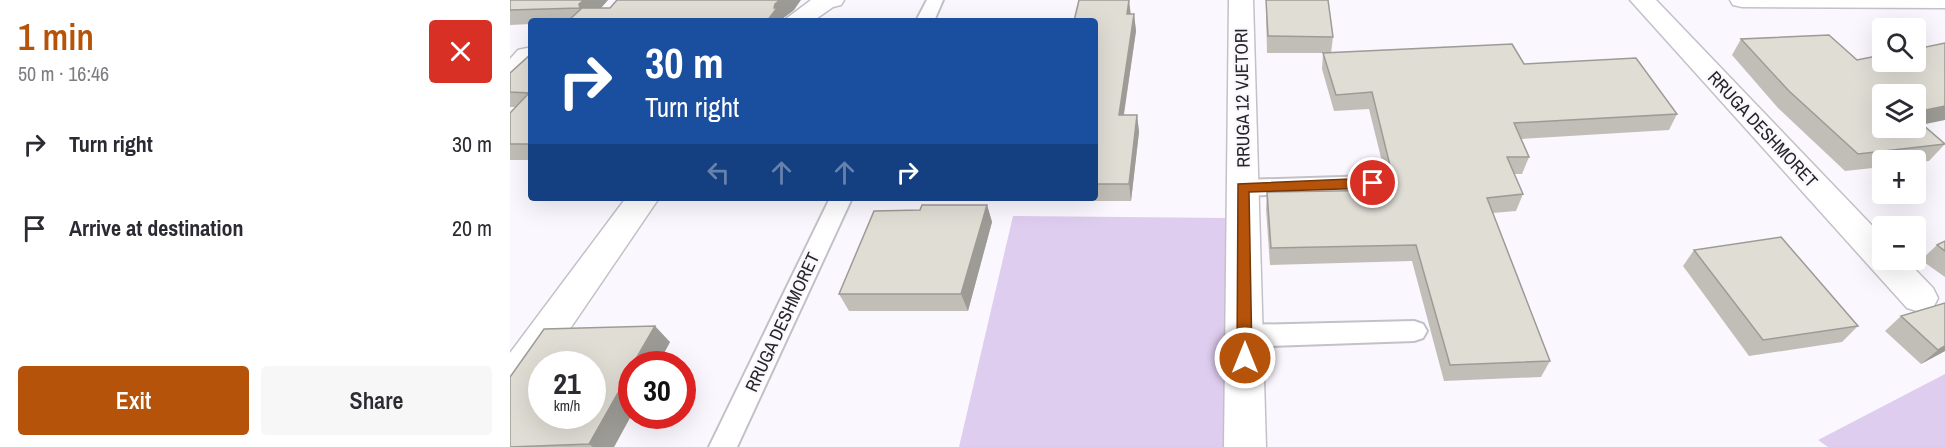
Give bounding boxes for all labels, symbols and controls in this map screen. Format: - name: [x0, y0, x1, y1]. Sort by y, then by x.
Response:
- text: 1 min: [18, 13, 94, 61]
- map controls: [1872, 18, 1926, 270]
- button: search: [1872, 18, 1926, 72]
- button: close: [429, 20, 492, 83]
- street label: RRUGA 12 VJETORI: [1228, 28, 1256, 168]
- text: 30 m: [645, 35, 724, 91]
- icon: right: [546, 42, 624, 120]
- text: 50 m · 16:46: [18, 60, 109, 87]
- street label: RRUGA DESHMORET: [1702, 65, 1824, 193]
- button: layers: [1872, 84, 1926, 138]
- text: Turn right: [645, 89, 739, 125]
- icon: right: [18, 128, 51, 161]
- text: Turn right: [69, 129, 153, 159]
- text: 30 m: [452, 129, 492, 159]
- button: +: [1872, 150, 1926, 204]
- icon: left: [702, 156, 735, 189]
- icon: ahead: [765, 156, 798, 189]
- icon: ahead: [828, 156, 861, 189]
- icon: right: [891, 156, 924, 189]
- pin: [1347, 157, 1398, 208]
- icon: arrive: [1356, 166, 1389, 199]
- icon: arrive: [18, 212, 51, 245]
- text: Arrive at destination: [69, 213, 243, 243]
- text: 20 m: [452, 213, 492, 243]
- button: −: [1872, 216, 1926, 270]
- street label: RRUGA DESHMORET: [739, 248, 825, 396]
- position arrow: [1213, 326, 1277, 390]
- speed limit sign: 30: [618, 351, 696, 429]
- text: 21: [553, 363, 581, 403]
- button: Exit: [18, 366, 249, 435]
- button: Share: [261, 366, 492, 435]
- text: km/h: [554, 395, 580, 416]

